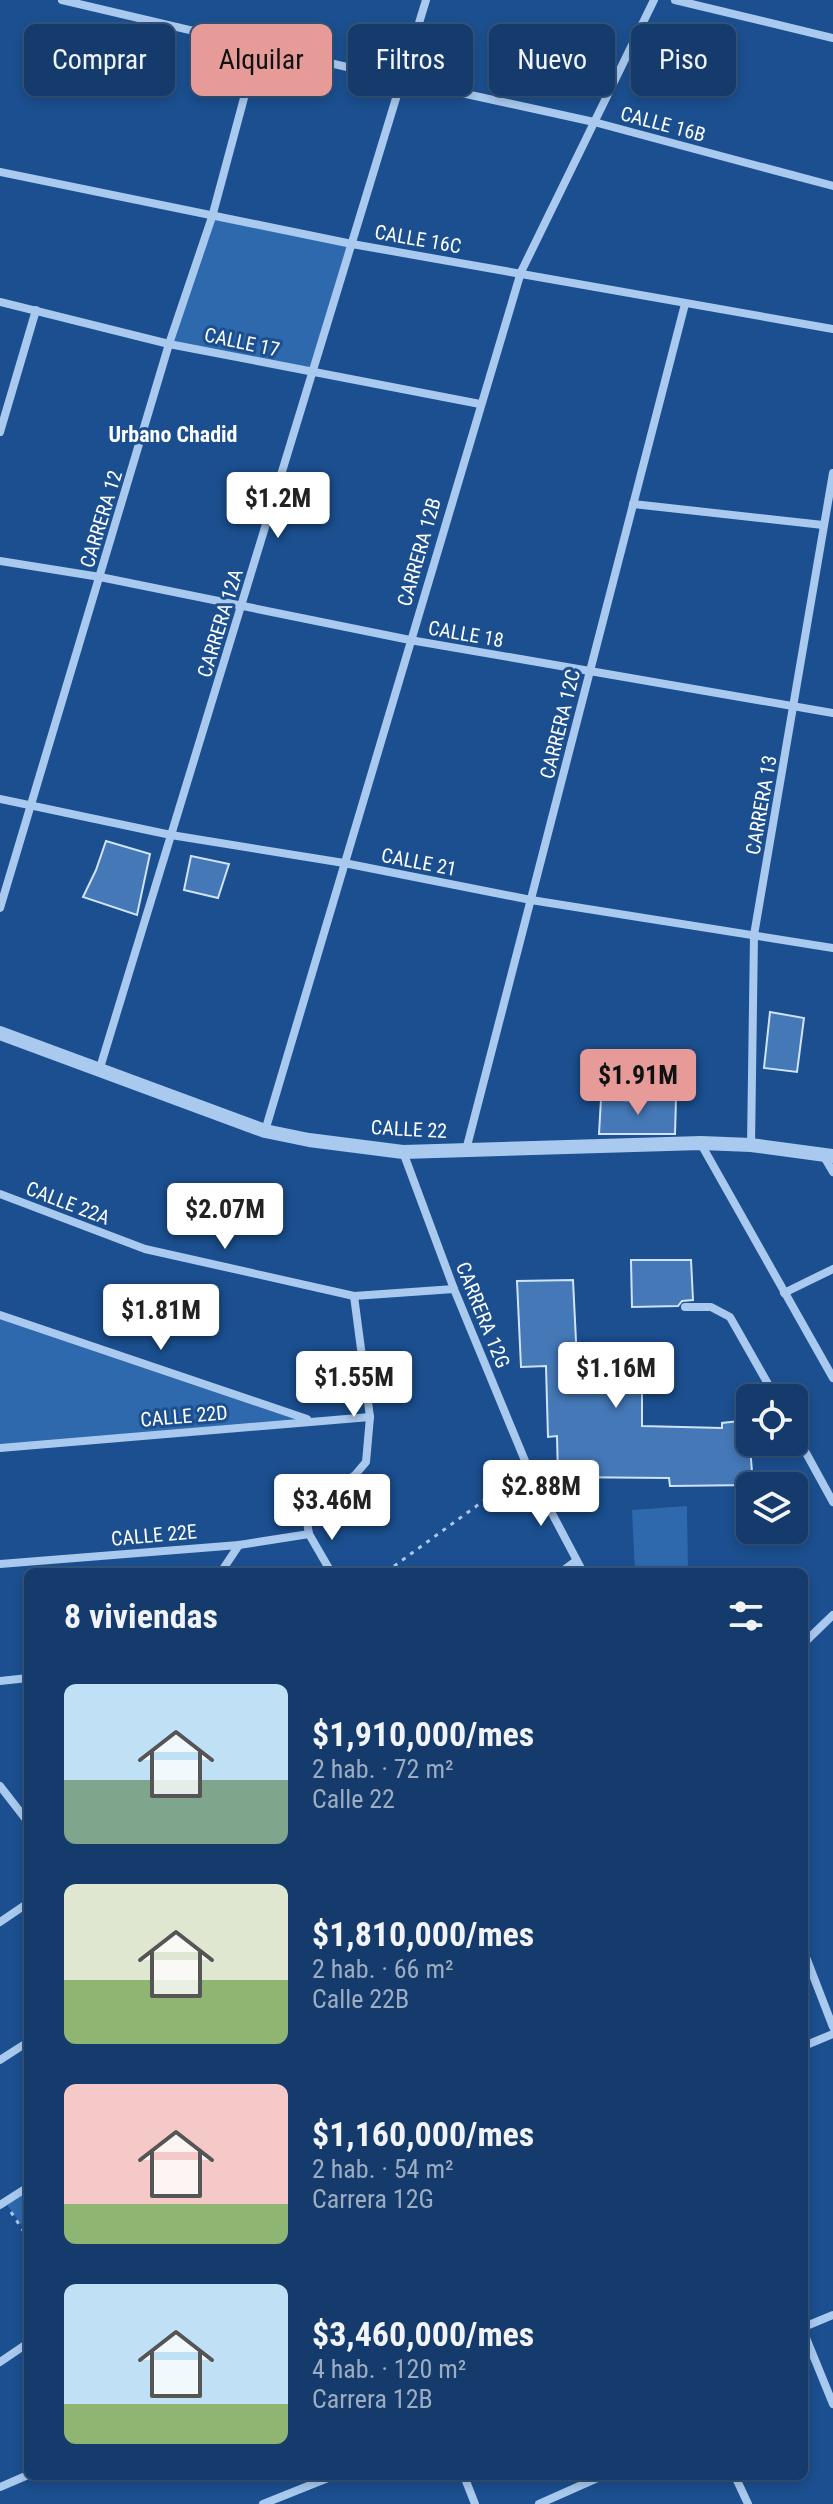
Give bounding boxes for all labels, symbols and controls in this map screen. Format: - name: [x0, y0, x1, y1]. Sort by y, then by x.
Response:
- chip: Comprar: [24, 24, 175, 96]
- chip: Alquilar: [191, 24, 332, 96]
- chip: Filtros: [348, 24, 473, 96]
- chip: Nuevo: [489, 24, 615, 96]
- chip: Piso: [631, 24, 736, 96]
- street label: CALLE 16B: [618, 101, 708, 147]
- street label: CALLE 16C: [373, 220, 463, 258]
- street label: CALLE 17: [202, 322, 282, 362]
- district label: Urbano Chadid: [108, 422, 238, 447]
- street label: CARRERA 12: [75, 467, 127, 571]
- pin: $1.2M: [222, 472, 334, 540]
- text: $1.2M: [245, 483, 311, 513]
- street label: CARRERA 12B: [392, 495, 446, 609]
- street label: CARRERA 12A: [192, 565, 248, 680]
- street label: CALLE 18: [426, 616, 506, 652]
- street label: CARRERA 12C: [535, 667, 585, 781]
- street label: CARRERA 13: [740, 753, 782, 857]
- street label: CALLE 21: [379, 843, 459, 881]
- pin: $1.91M: [573, 1049, 703, 1117]
- text: $1.91M: [598, 1060, 678, 1090]
- street label: CALLE 22: [370, 1115, 448, 1143]
- street label: CALLE 22A: [23, 1176, 114, 1230]
- pin: $2.07M: [160, 1183, 290, 1251]
- text: $2.07M: [185, 1194, 265, 1224]
- street label: CARRERA 12G: [451, 1258, 515, 1372]
- pin: $1.81M: [96, 1284, 226, 1352]
- text: $1.81M: [121, 1295, 201, 1325]
- pin: $1.16M: [551, 1342, 681, 1410]
- pin: $1.55M: [289, 1351, 419, 1419]
- text: $1.16M: [576, 1353, 656, 1383]
- text: $1.55M: [314, 1362, 394, 1392]
- map controls: [736, 1384, 808, 1544]
- button: locate: [736, 1384, 808, 1456]
- street label: CALLE 22D: [139, 1400, 229, 1432]
- pin: $2.88M: [476, 1460, 606, 1528]
- text: $2.88M: [501, 1471, 581, 1501]
- button: layers: [736, 1472, 808, 1544]
- pin: $3.46M: [267, 1474, 397, 1542]
- text: $3.46M: [292, 1485, 372, 1515]
- street label: CALLE 22E: [110, 1519, 198, 1551]
- icon: filters: [724, 1594, 768, 1638]
- text: 8 viviendas: [64, 1596, 218, 1636]
- text: $1,910,000/mes: [312, 1714, 534, 1754]
- icon: home: [128, 1716, 224, 1812]
- text: 2 hab. · 72 m²: [312, 1754, 454, 1784]
- text: Calle 22: [312, 1784, 395, 1814]
- text: $1,810,000/mes: [312, 1914, 534, 1954]
- icon: home: [128, 1916, 224, 2012]
- text: 2 hab. · 66 m²: [312, 1954, 454, 1984]
- text: Calle 22B: [312, 1984, 409, 2014]
- text: $1,160,000/mes: [312, 2114, 534, 2154]
- icon: home: [128, 2116, 224, 2212]
- text: 2 hab. · 54 m²: [312, 2154, 454, 2184]
- text: Carrera 12G: [312, 2184, 434, 2214]
- text: $3,460,000/mes: [312, 2314, 534, 2354]
- icon: home: [128, 2316, 224, 2412]
- text: 4 hab. · 120 m²: [312, 2354, 466, 2384]
- text: Carrera 12B: [312, 2384, 433, 2414]

